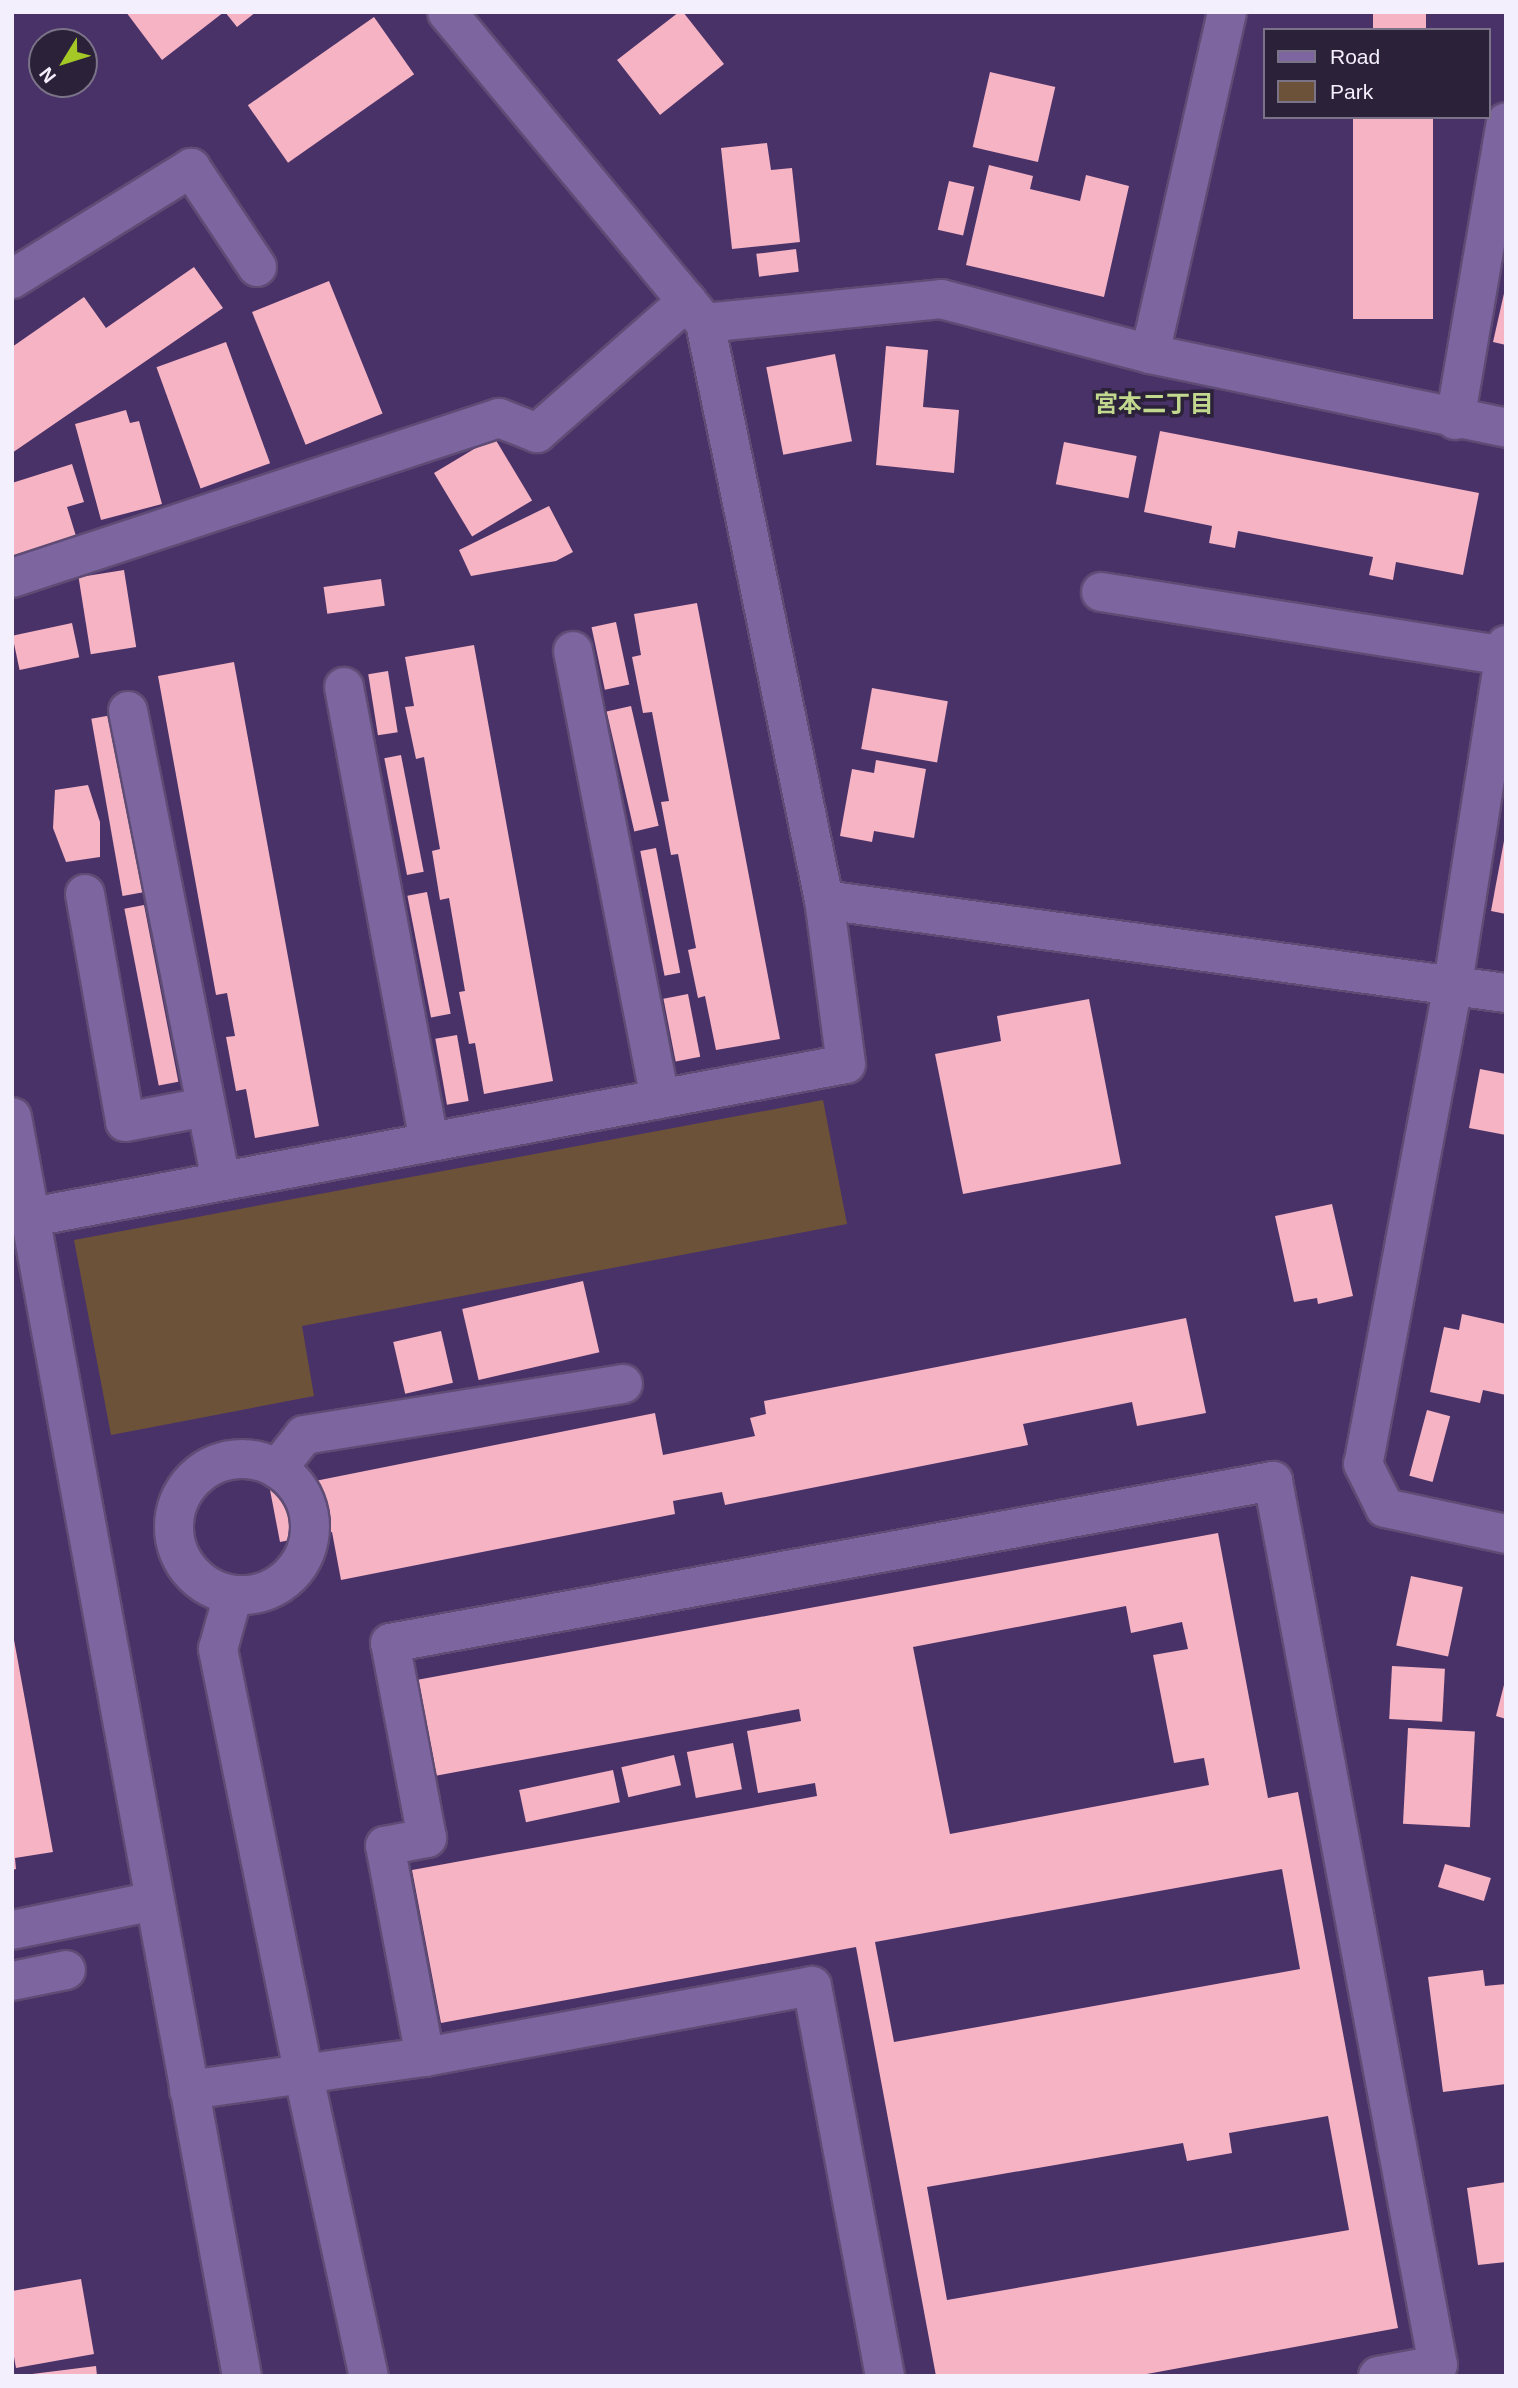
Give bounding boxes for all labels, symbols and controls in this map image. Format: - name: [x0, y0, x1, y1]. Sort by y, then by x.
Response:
- north arrow: [28, 28, 98, 98]
- legend: [1262, 28, 1490, 119]
- text: Road: [1330, 45, 1380, 68]
- text: N: [35, 63, 60, 87]
- text: Park: [1330, 80, 1373, 103]
- district label: 宮本二丁目: [1094, 390, 1214, 418]

